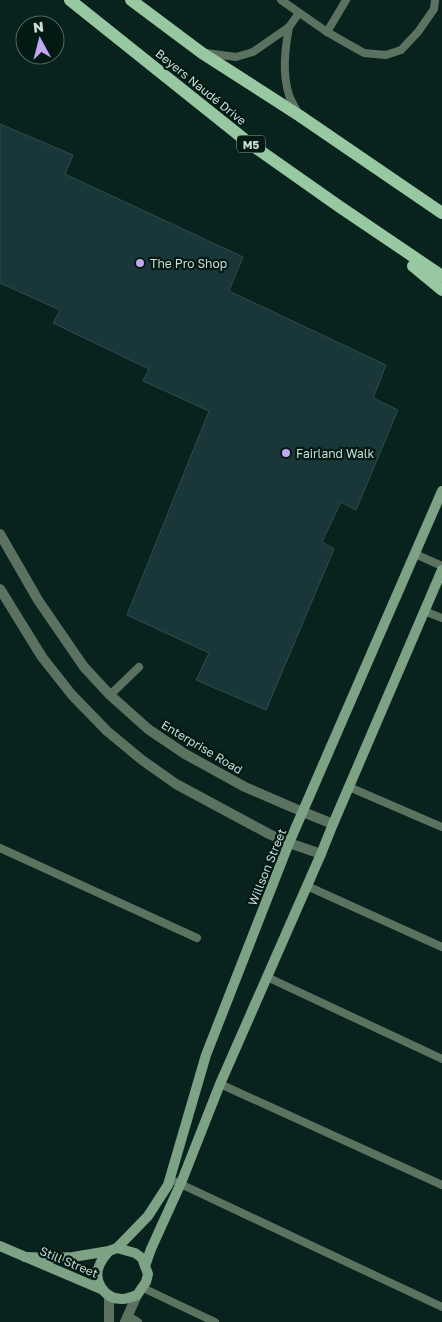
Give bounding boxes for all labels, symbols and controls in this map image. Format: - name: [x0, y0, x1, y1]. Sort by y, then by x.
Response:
- north arrow: [15, 15, 65, 65]
- text: N: [32, 18, 45, 36]
- street label: Beyers Naudé Drive: [153, 46, 249, 128]
- road number: M5: [237, 136, 265, 152]
- place label: The Pro Shop: [150, 256, 227, 271]
- marker: The Pro Shop: [134, 257, 146, 269]
- place label: Fairland Walk: [296, 446, 375, 461]
- marker: Fairland Walk: [280, 447, 292, 459]
- street label: Enterprise Road: [159, 717, 245, 777]
- street label: Willson Street: [245, 826, 289, 908]
- street label: Still Street: [38, 1243, 100, 1281]

